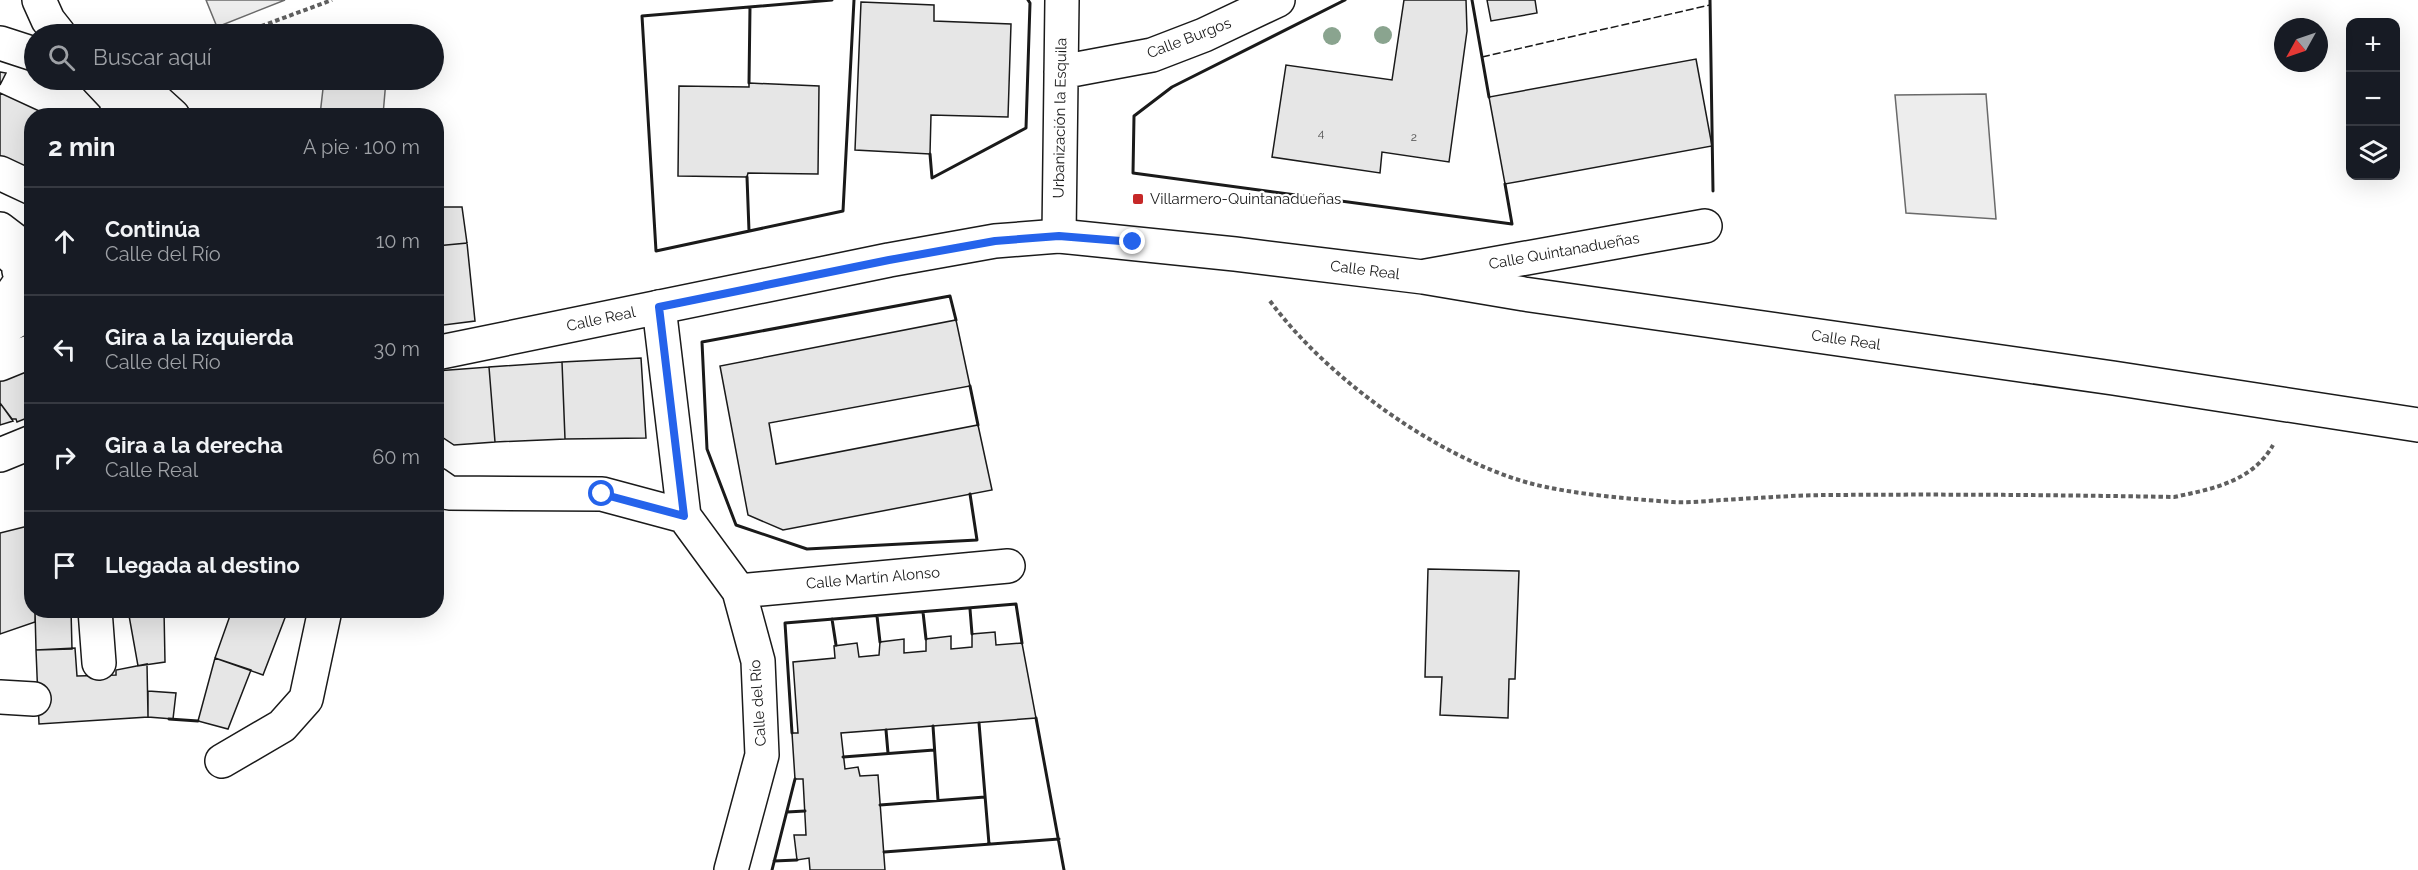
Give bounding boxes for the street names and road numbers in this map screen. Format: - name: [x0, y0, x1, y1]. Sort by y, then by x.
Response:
- street label: Calle Burgos: [1144, 14, 1234, 62]
- street label: Urbanización la Esquila: [1050, 38, 1070, 198]
- street label: Calle Quintanadueñas: [1487, 229, 1641, 273]
- street label: Calle Real: [1329, 257, 1402, 283]
- street label: Calle Real: [565, 303, 638, 335]
- street label: Calle Real: [1810, 326, 1883, 354]
- street label: Calle Martín Alonso: [805, 563, 941, 593]
- street label: Calle del Río: [746, 659, 770, 747]

